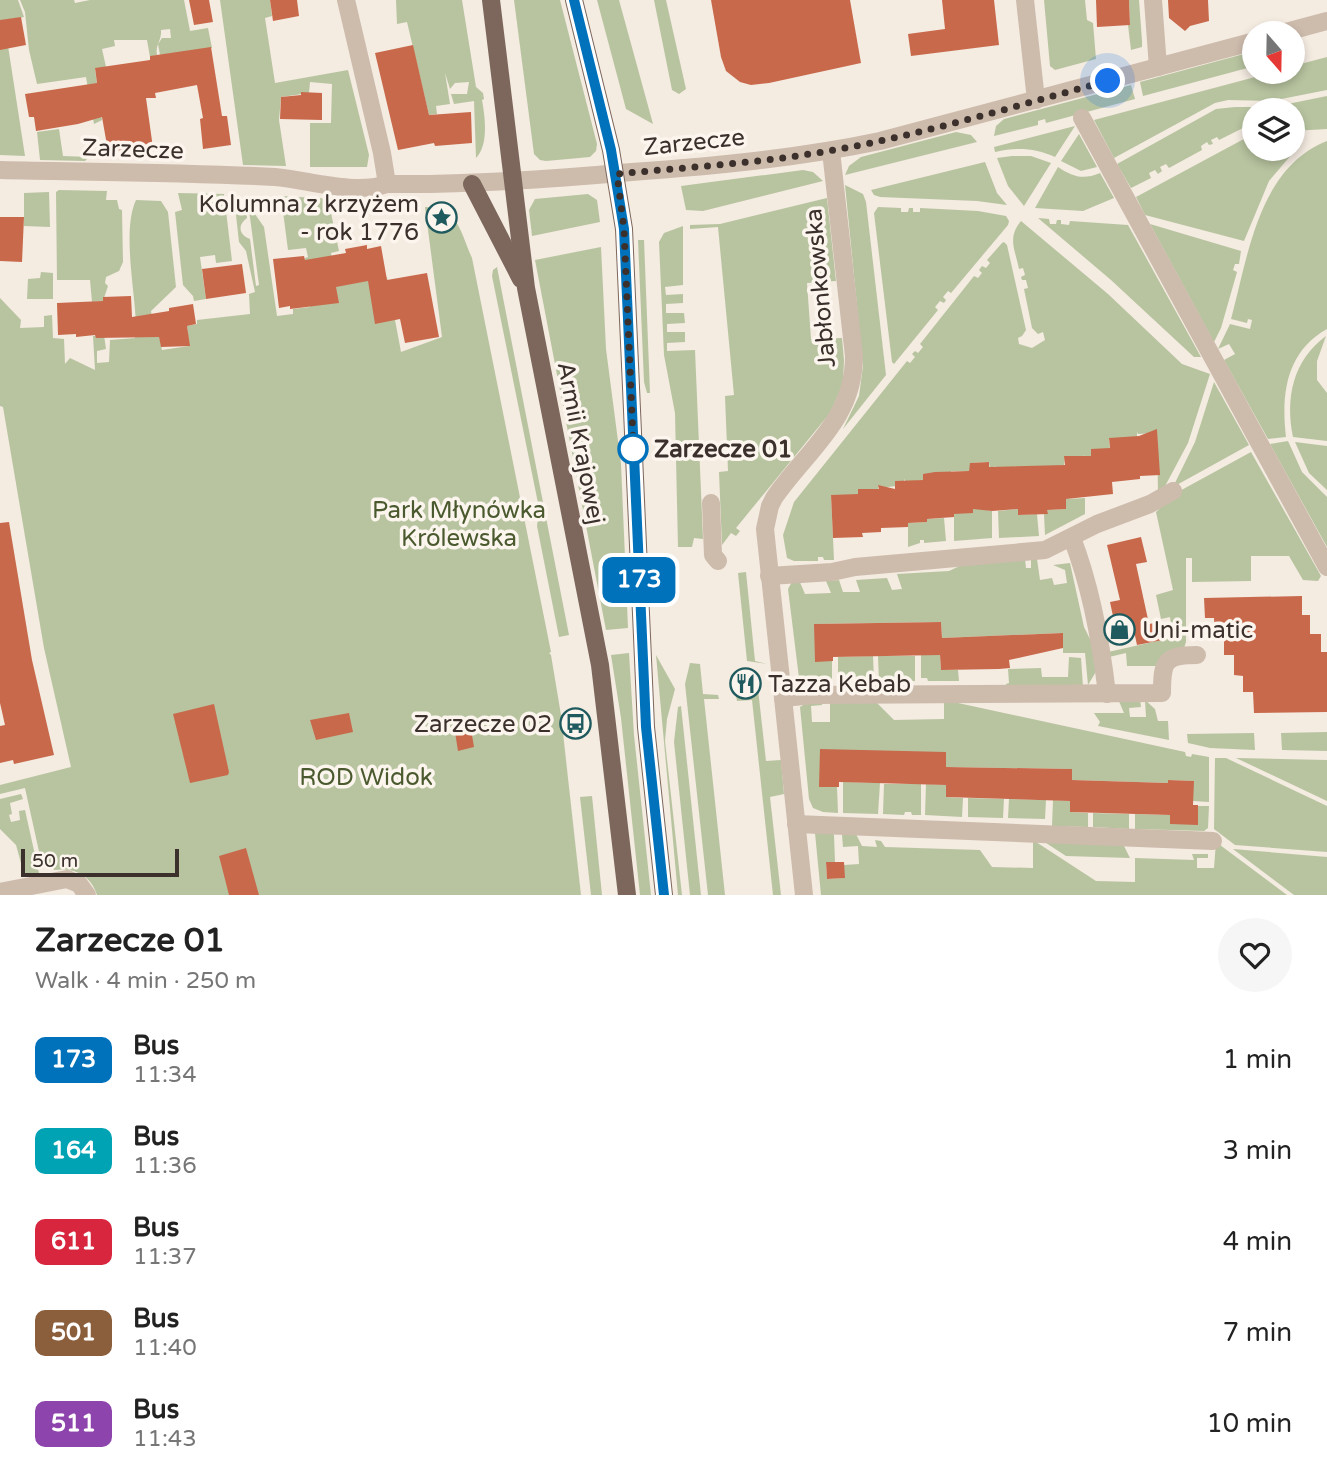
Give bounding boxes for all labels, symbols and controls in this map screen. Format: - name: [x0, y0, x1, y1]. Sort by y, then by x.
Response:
- north arrow: [1242, 21, 1306, 84]
- map controls: [1242, 21, 1305, 161]
- your location: [1090, 63, 1125, 98]
- button: layers: [1242, 98, 1305, 161]
- street label: Zarzecze: [642, 123, 746, 162]
- street label: Zarzecze: [82, 133, 184, 166]
- place label: Kolumna z krzyżem - rok 1776: [198, 190, 419, 247]
- place icon: Kolumna z krzyżem - rok 1776: [425, 201, 459, 235]
- street label: Jabłonkowska: [799, 207, 842, 369]
- street label: Armii Krajowej: [551, 359, 610, 527]
- marker: Zarzecze 01: [618, 434, 648, 464]
- place label: Zarzecze 01: [654, 435, 792, 464]
- park label: Park Młynówka Królewska: [372, 496, 546, 553]
- line badge: 173: [599, 557, 679, 603]
- text: 173: [616, 565, 662, 594]
- shop icon: Uni-matic: [1102, 613, 1136, 647]
- place label: Uni-matic: [1142, 616, 1253, 645]
- restaurant icon: Tazza Kebab: [728, 667, 762, 701]
- place label: Tazza Kebab: [768, 670, 911, 699]
- bus stop icon: Zarzecze 02: [558, 707, 592, 741]
- place label: Zarzecze 02: [414, 710, 552, 739]
- park label: ROD Widok: [299, 763, 433, 792]
- scale bar: [21, 846, 178, 878]
- text: 50 m: [32, 850, 78, 872]
- button: heart: [1218, 918, 1292, 992]
- text: Zarzecze 01: [35, 921, 225, 960]
- text: Walk · 4 min · 250 m: [35, 967, 256, 995]
- text: Bus: [133, 1030, 179, 1061]
- text: 1 min: [1223, 1044, 1292, 1075]
- text: 173: [51, 1045, 96, 1074]
- text: 11:34: [133, 1061, 197, 1089]
- text: Bus: [133, 1121, 179, 1152]
- text: 3 min: [1223, 1135, 1292, 1166]
- text: 164: [51, 1136, 96, 1165]
- text: 11:36: [133, 1152, 197, 1180]
- text: Bus: [133, 1212, 179, 1243]
- text: 4 min: [1223, 1226, 1292, 1257]
- text: 611: [51, 1227, 96, 1256]
- text: 11:37: [133, 1243, 197, 1271]
- text: Bus: [133, 1303, 179, 1334]
- text: 7 min: [1223, 1317, 1292, 1348]
- text: 501: [51, 1318, 96, 1347]
- text: 11:40: [133, 1334, 197, 1362]
- text: Bus: [133, 1394, 179, 1425]
- text: 10 min: [1206, 1408, 1292, 1439]
- text: 511: [51, 1409, 96, 1438]
- text: 11:43: [133, 1425, 197, 1453]

